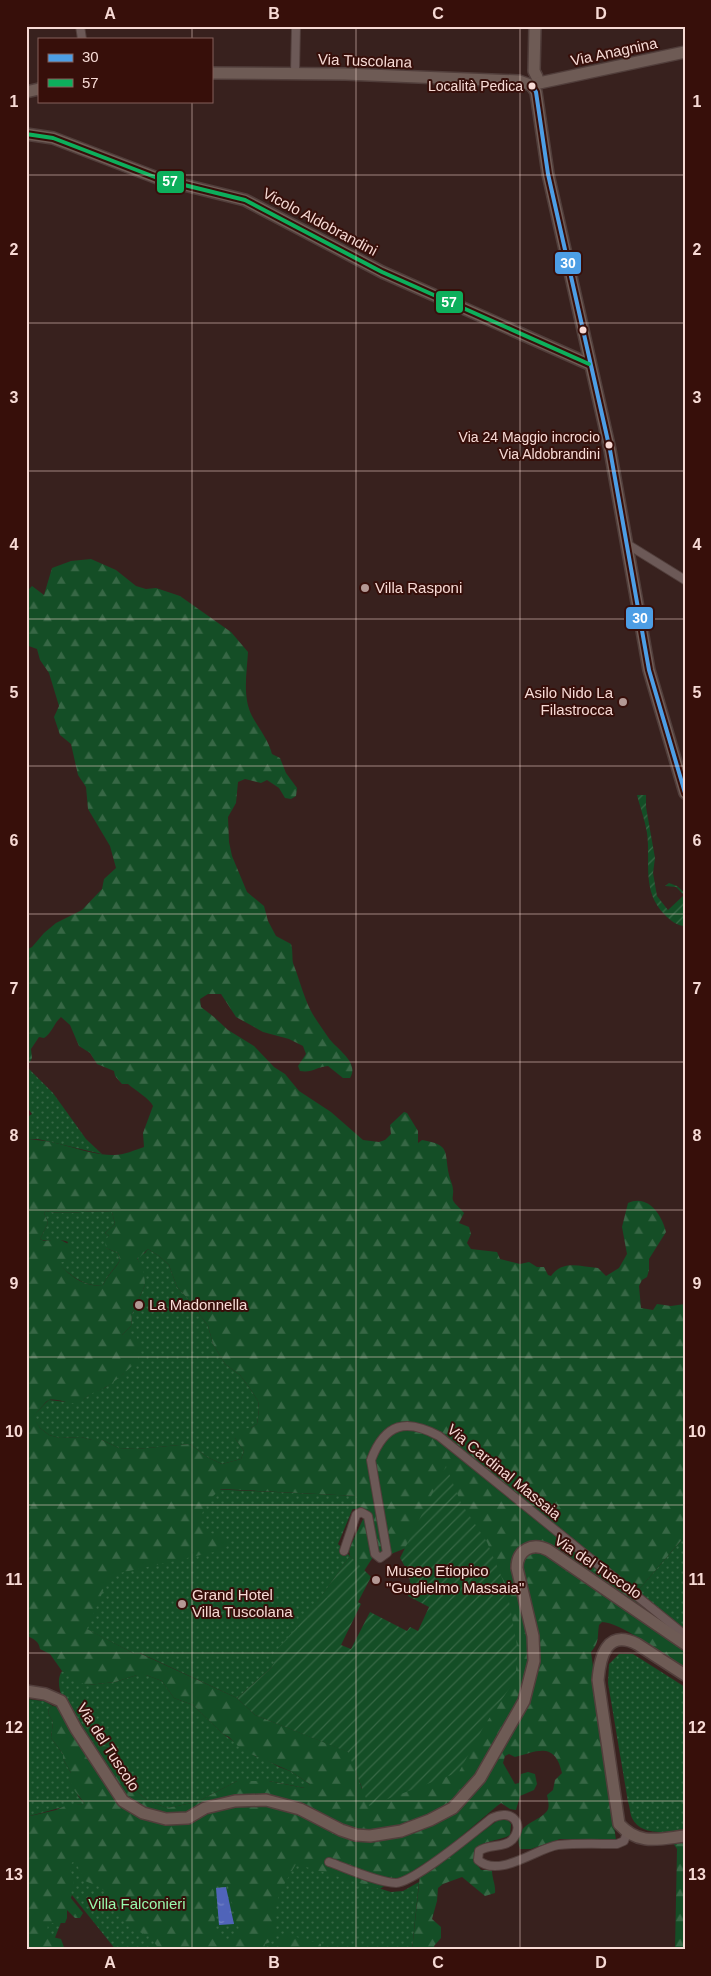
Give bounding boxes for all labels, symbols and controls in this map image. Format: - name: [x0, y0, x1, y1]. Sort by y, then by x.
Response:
- text: A: [104, 5, 116, 22]
- text: B: [268, 5, 280, 22]
- text: C: [432, 5, 444, 22]
- text: D: [595, 5, 607, 22]
- street label: Via Anagnina: [569, 34, 659, 69]
- legend: [38, 38, 212, 102]
- text: 30: [82, 48, 99, 65]
- street label: Via Tuscolana: [318, 50, 413, 71]
- text: 57: [82, 74, 99, 91]
- place label: Località Pedica: [428, 78, 523, 94]
- marker: Località Pedica: [527, 81, 537, 91]
- text: 1: [10, 93, 19, 110]
- text: 1: [693, 93, 702, 110]
- line badge: 57: [156, 170, 185, 194]
- text: 57: [162, 173, 178, 189]
- street label: Vicolo Aldobrandini: [260, 184, 380, 259]
- text: 2: [10, 241, 19, 258]
- text: 2: [693, 241, 702, 258]
- line badge: 30: [554, 251, 582, 275]
- text: 30: [560, 255, 576, 271]
- line badge: 57: [435, 290, 464, 314]
- text: 57: [441, 294, 457, 310]
- unlabelled marker: [578, 325, 588, 335]
- text: 3: [10, 389, 19, 406]
- text: 3: [693, 389, 702, 406]
- place label: Via 24 Maggio incrocio Via Aldobrandini: [459, 429, 600, 462]
- marker: Via 24 Maggio incrocio Via Aldobrandini: [604, 440, 614, 450]
- text: 4: [10, 536, 19, 553]
- text: 4: [693, 536, 702, 553]
- place label: Villa Rasponi: [375, 579, 462, 596]
- marker: Villa Rasponi: [359, 582, 371, 594]
- line badge: 30: [625, 606, 654, 630]
- text: 30: [632, 610, 648, 626]
- text: 5: [10, 684, 19, 701]
- place label: Asilo Nido La Filastrocca: [525, 684, 614, 718]
- text: 5: [693, 684, 702, 701]
- marker: Asilo Nido La Filastrocca: [617, 696, 629, 708]
- text: 6: [10, 832, 19, 849]
- text: 6: [693, 832, 702, 849]
- text: 7: [10, 980, 19, 997]
- text: 7: [693, 980, 702, 997]
- text: 8: [10, 1127, 19, 1144]
- text: 8: [693, 1127, 702, 1144]
- text: 9: [10, 1275, 19, 1292]
- text: 9: [693, 1275, 702, 1292]
- place label: La Madonnella: [149, 1296, 248, 1313]
- marker: La Madonnella: [133, 1299, 145, 1311]
- street label: Via Cardinal Massaia: [444, 1420, 565, 1523]
- text: 10: [5, 1423, 23, 1440]
- text: 10: [688, 1423, 706, 1440]
- street label: Via del Tuscolo: [551, 1531, 645, 1602]
- place label: Museo Etiopico "Guglielmo Massaia": [386, 1562, 524, 1596]
- text: 11: [6, 1571, 23, 1588]
- text: 11: [689, 1571, 706, 1588]
- marker: Museo Etiopico "Guglielmo Massaia": [370, 1574, 382, 1586]
- place label: Grand Hotel Villa Tuscolana: [192, 1586, 293, 1620]
- marker: Grand Hotel Villa Tuscolana: [176, 1598, 188, 1610]
- street label: Via del Tuscolo: [74, 1700, 143, 1794]
- text: 12: [5, 1719, 23, 1736]
- text: 12: [688, 1719, 706, 1736]
- text: 13: [5, 1866, 23, 1883]
- text: 13: [688, 1866, 706, 1883]
- park label: Villa Falconieri: [88, 1895, 186, 1912]
- text: A: [104, 1954, 116, 1971]
- text: B: [268, 1954, 280, 1971]
- text: C: [432, 1954, 444, 1971]
- text: D: [595, 1954, 607, 1971]

